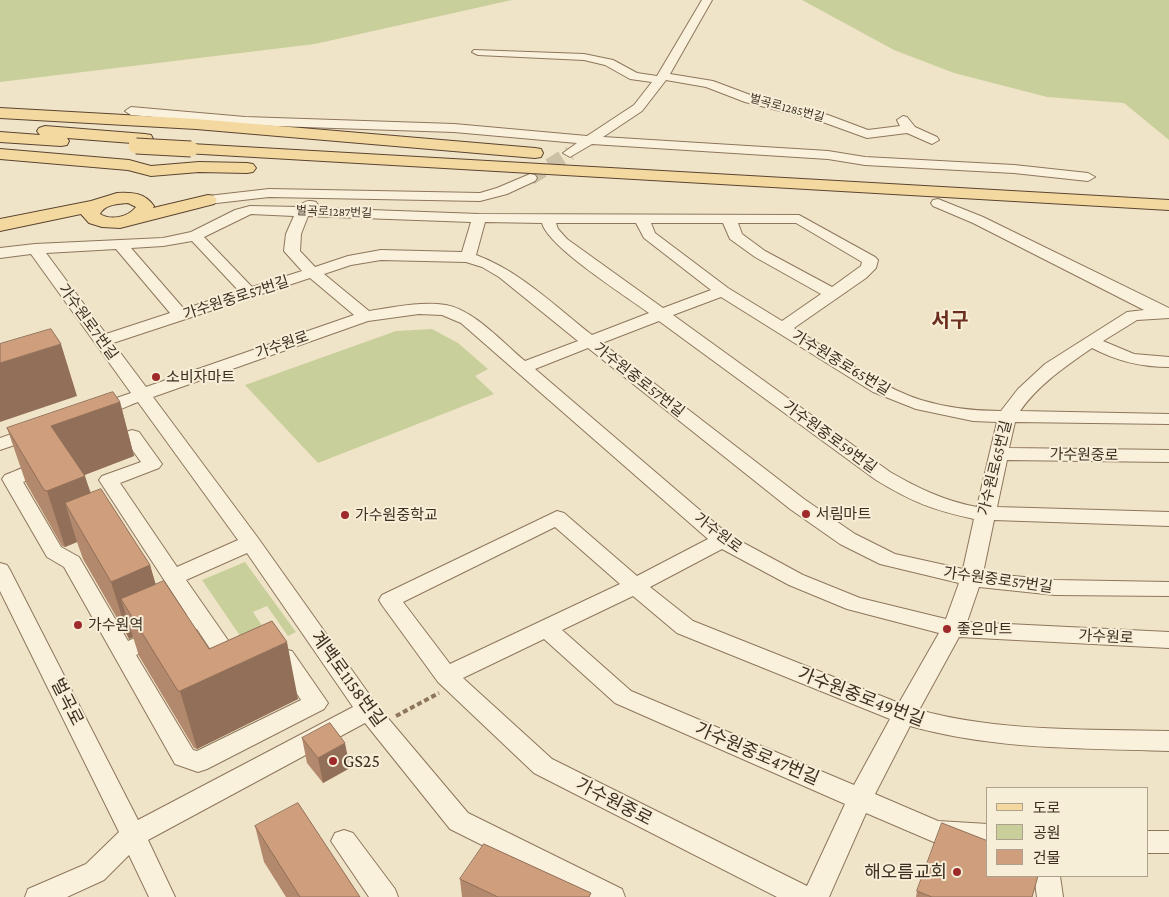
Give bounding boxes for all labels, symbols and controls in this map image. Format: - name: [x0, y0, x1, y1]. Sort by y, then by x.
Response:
- street label: 벌곡로1285번길: [748, 91, 826, 125]
- street label: 벌곡로1287번길: [296, 203, 372, 221]
- street label: 가수원중로57번길: [181, 272, 291, 324]
- street label: 가수원로7번길: [54, 280, 122, 364]
- district label: 서구: [932, 309, 968, 333]
- street label: 가수원중로65번길: [789, 327, 893, 399]
- street label: 가수원로: [253, 328, 311, 362]
- street label: 가수원중로57번길: [590, 339, 688, 421]
- place label: 소비자마트: [166, 368, 235, 386]
- marker: 소비자마트: [150, 371, 162, 383]
- street label: 가수원중로59번길: [780, 397, 880, 477]
- street label: 가수원로65번길: [975, 419, 1015, 517]
- street label: 가수원중로: [1049, 445, 1119, 465]
- place label: 서림마트: [816, 505, 871, 523]
- place label: 가수원중학교: [355, 506, 438, 524]
- marker: 서림마트: [800, 508, 812, 520]
- marker: 가수원중학교: [339, 509, 351, 521]
- street label: 가수원로: [691, 509, 745, 557]
- street label: 가수원중로57번길: [942, 563, 1054, 597]
- place label: 가수원역: [88, 616, 143, 634]
- marker: 가수원역: [72, 619, 84, 631]
- place label: 좋은마트: [957, 620, 1012, 638]
- marker: 좋은마트: [941, 623, 953, 635]
- street label: 계백로1158번길: [306, 627, 390, 731]
- street label: 가수원로: [1078, 627, 1134, 647]
- street label: 가수원중로49번길: [795, 663, 927, 731]
- street label: 벌곡로: [46, 675, 88, 729]
- street label: 가수원중로47번길: [692, 718, 822, 790]
- place label: GS25: [343, 750, 380, 772]
- marker: GS25: [327, 755, 339, 767]
- street label: 가수원중로: [572, 774, 656, 830]
- legend: [986, 787, 1149, 877]
- text: 도로: [1033, 800, 1061, 816]
- text: 공원: [1033, 825, 1061, 841]
- text: 건물: [1033, 850, 1061, 866]
- place label: 해오름교회: [864, 861, 947, 883]
- marker: 해오름교회: [951, 866, 963, 878]

